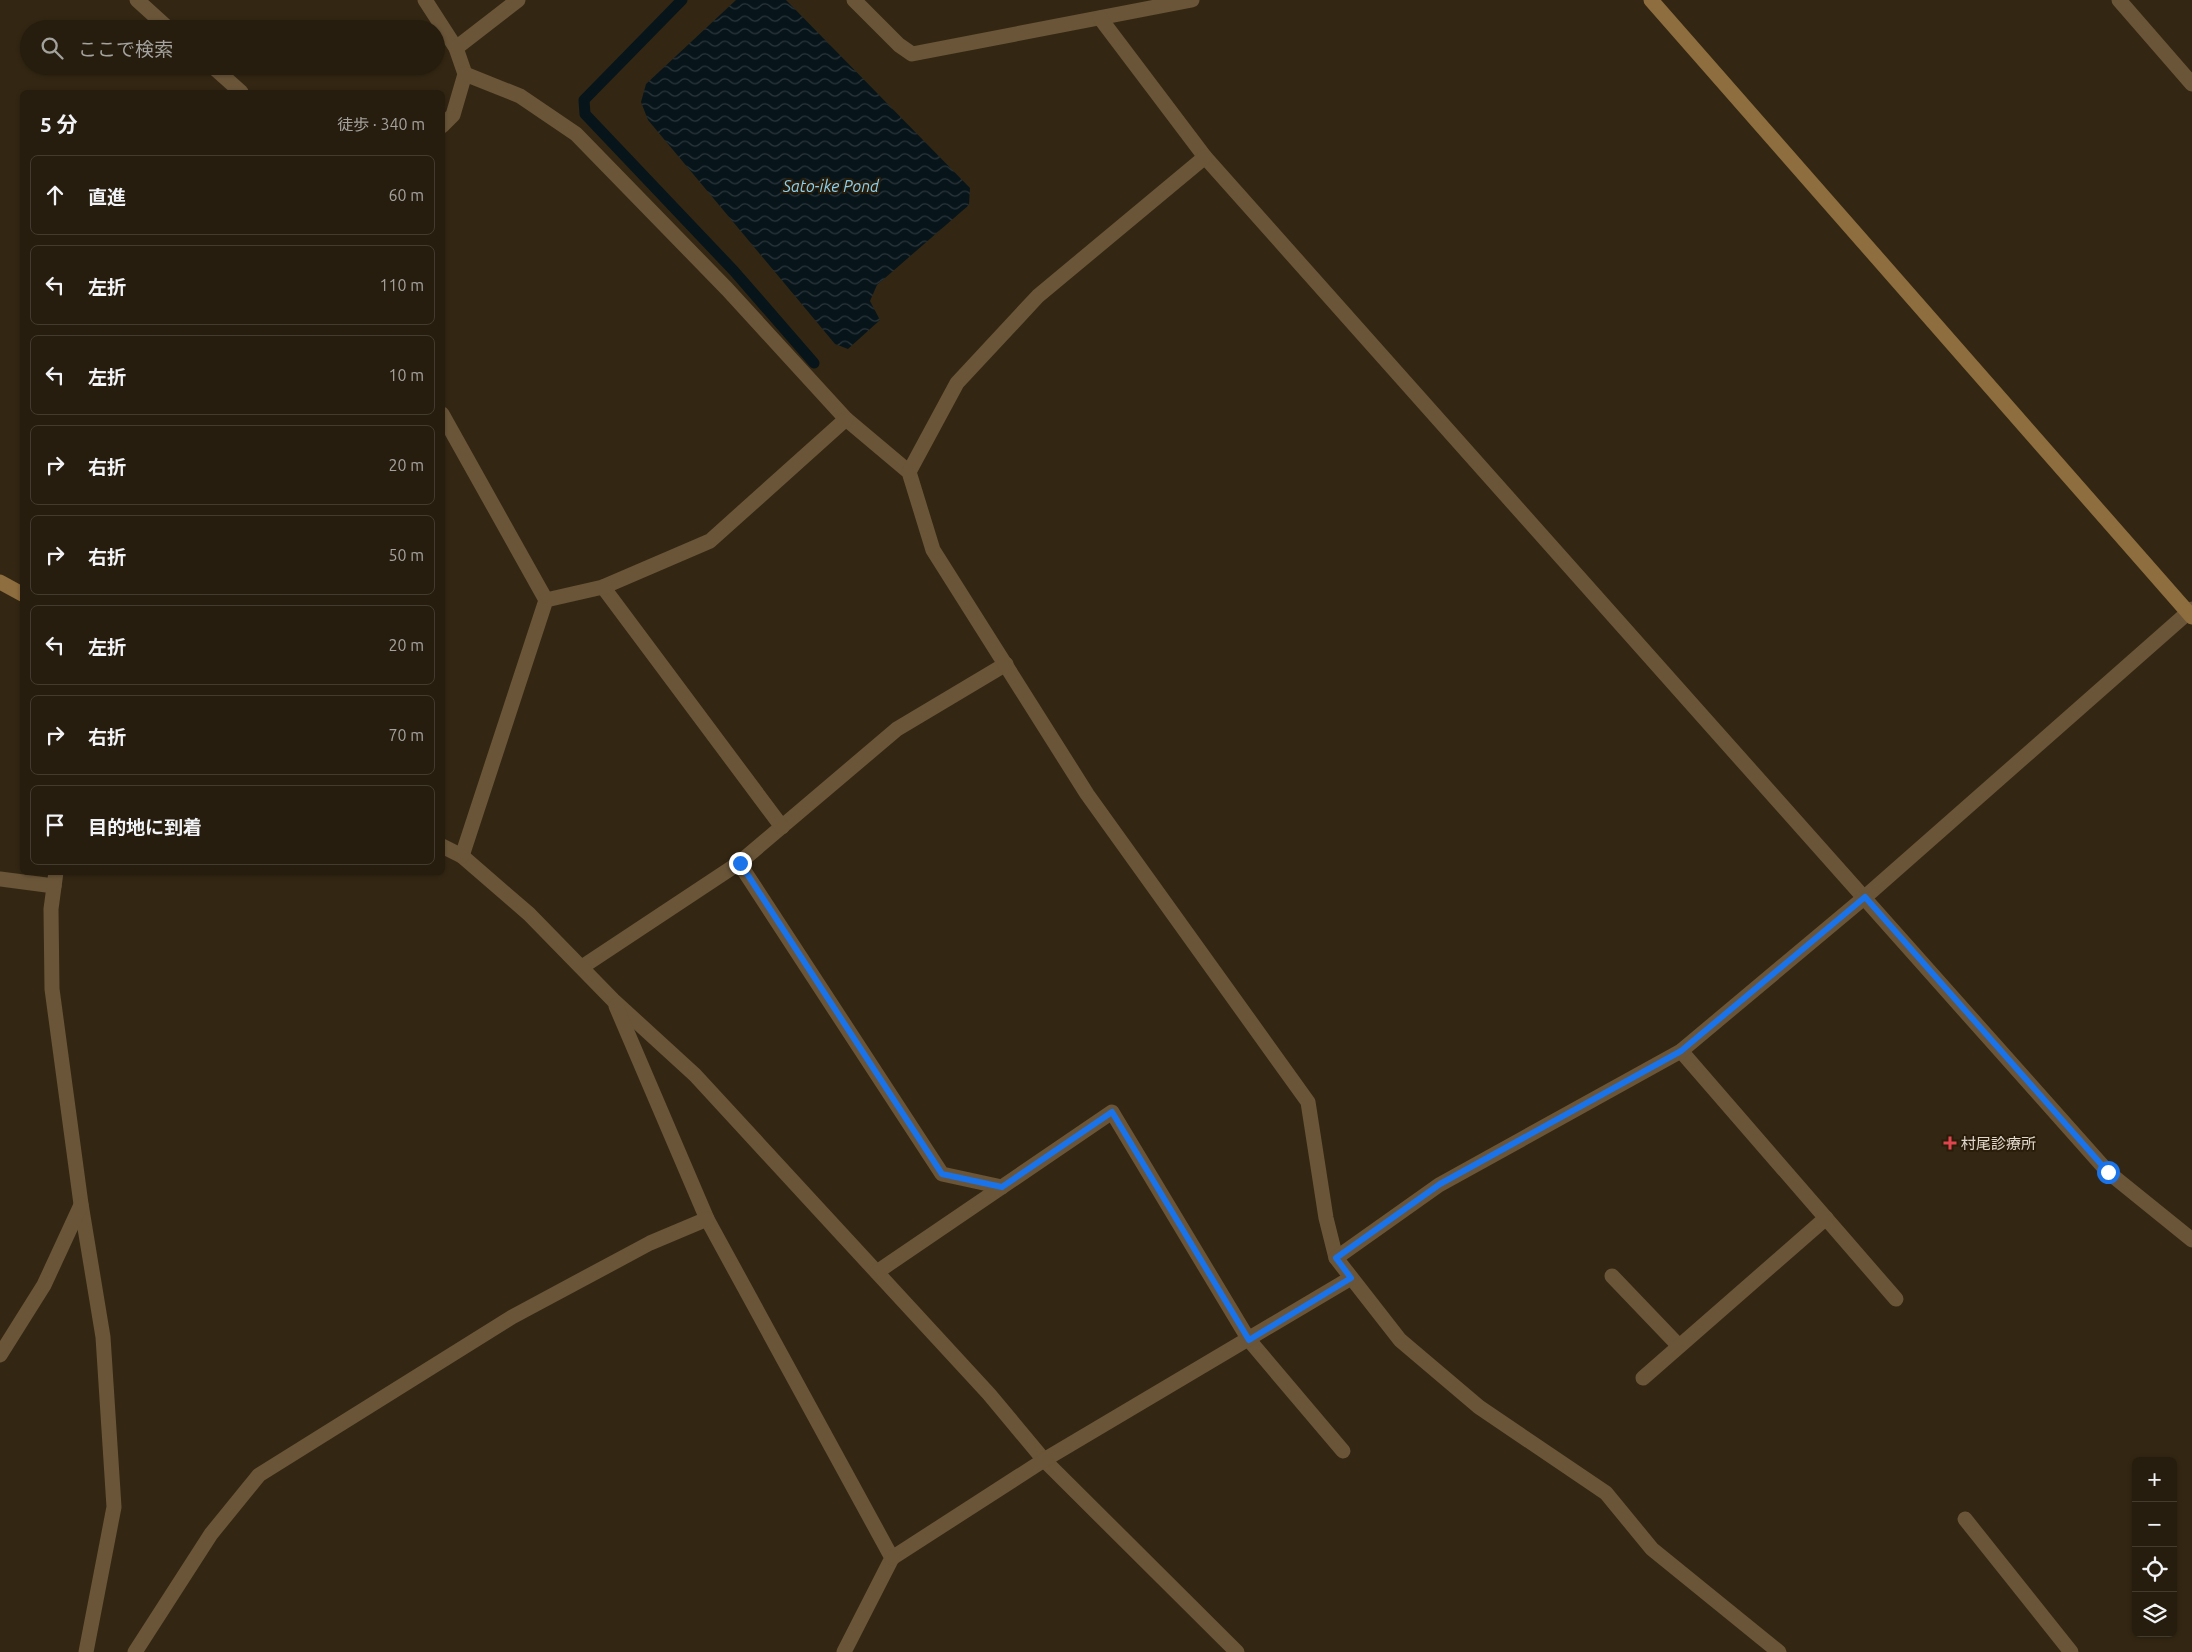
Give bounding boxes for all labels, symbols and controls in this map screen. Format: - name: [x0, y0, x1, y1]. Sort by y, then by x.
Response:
- search box: [20, 20, 445, 75]
- icon: search: [38, 34, 66, 62]
- text: ここで検索: [78, 38, 173, 60]
- text: 5 分: [40, 112, 78, 136]
- text: 徒歩 · 340 m: [337, 115, 425, 133]
- water label: Sato-ike Pond: [782, 177, 880, 195]
- icon: ahead: [41, 181, 69, 209]
- text: 直進: [88, 186, 126, 208]
- text: 60 m: [388, 186, 424, 204]
- icon: left: [41, 271, 69, 299]
- text: 左折: [88, 276, 126, 298]
- text: 110 m: [379, 276, 424, 294]
- icon: left: [41, 361, 69, 389]
- text: 左折: [88, 366, 126, 388]
- text: 10 m: [388, 366, 424, 384]
- icon: right: [41, 451, 69, 479]
- text: 右折: [88, 456, 126, 478]
- text: 20 m: [388, 456, 424, 474]
- icon: right: [41, 541, 69, 569]
- text: 右折: [88, 546, 126, 568]
- text: 50 m: [388, 546, 424, 564]
- icon: left: [41, 631, 69, 659]
- text: 左折: [88, 636, 126, 658]
- text: 20 m: [388, 636, 424, 654]
- icon: right: [41, 721, 69, 749]
- text: 右折: [88, 726, 126, 748]
- text: 70 m: [388, 726, 424, 744]
- icon: arrive: [41, 811, 69, 839]
- text: 目的地に到着: [88, 816, 202, 838]
- route end: [729, 852, 752, 875]
- place label: 村尾診療所: [1961, 1135, 2036, 1152]
- marker: 村尾診療所: [1943, 1136, 1957, 1150]
- route start: [2097, 1161, 2120, 1184]
- map controls: [2132, 1457, 2177, 1637]
- button: +: [2132, 1457, 2177, 1502]
- button: −: [2132, 1502, 2177, 1547]
- button: locate: [2132, 1547, 2177, 1592]
- button: layers: [2132, 1592, 2177, 1637]

